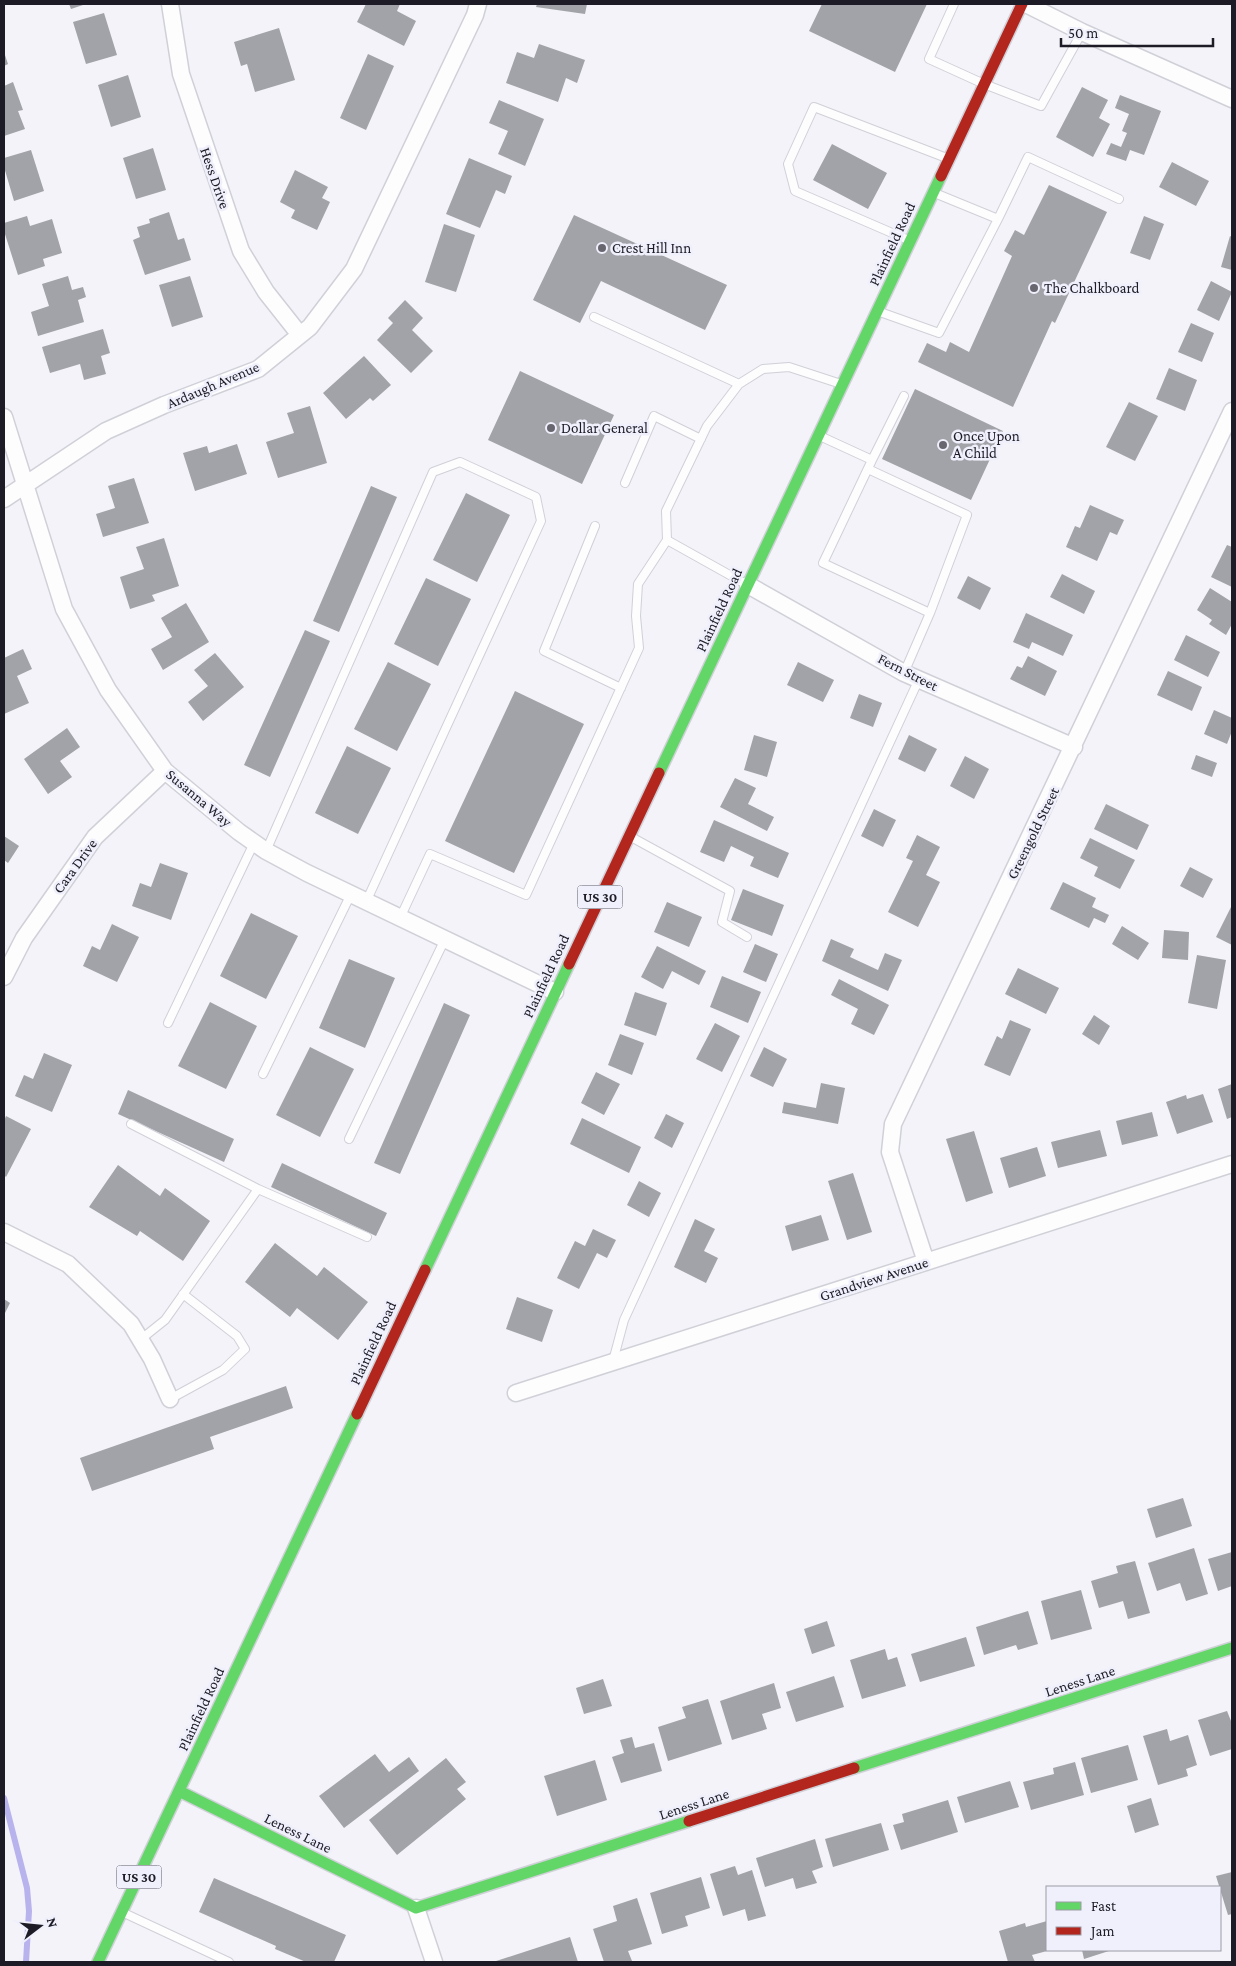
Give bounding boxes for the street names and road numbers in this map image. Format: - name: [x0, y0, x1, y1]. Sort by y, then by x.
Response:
- street label: Hess Drive: [197, 145, 233, 211]
- street label: Plainfield Road: [866, 200, 918, 288]
- street label: Ardaugh Avenue: [164, 358, 262, 413]
- street label: Plainfield Road: [693, 566, 745, 654]
- street label: Fern Street: [875, 650, 942, 694]
- street label: Susanna Way: [162, 766, 235, 831]
- street label: Greengold Street: [1004, 784, 1063, 882]
- street label: Cara Drive: [50, 835, 100, 896]
- road number: US 30: [578, 886, 622, 909]
- street label: Plainfield Road: [520, 932, 572, 1020]
- street label: Grandview Avenue: [818, 1254, 931, 1304]
- street label: Plainfield Road: [347, 1299, 399, 1387]
- street label: Leness Lane: [1043, 1662, 1117, 1700]
- street label: Plainfield Road: [175, 1665, 227, 1753]
- street label: Leness Lane: [657, 1785, 731, 1823]
- street label: Leness Lane: [262, 1810, 334, 1856]
- road number: US 30: [116, 1865, 162, 1888]

